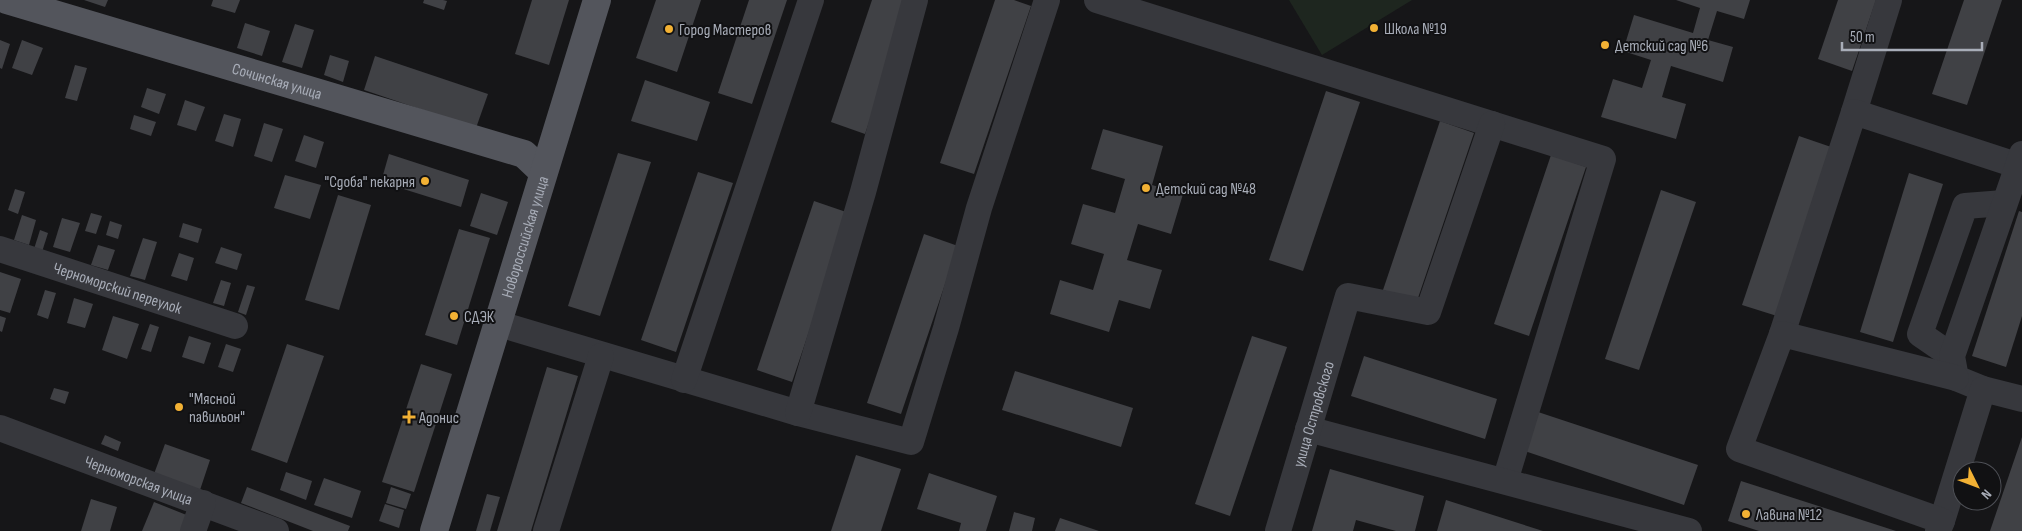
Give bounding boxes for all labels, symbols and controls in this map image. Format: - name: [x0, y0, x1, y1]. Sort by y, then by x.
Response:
- place label: Школа №19: [1384, 20, 1447, 39]
- scale bar: [1842, 20, 1982, 52]
- place label: Город Мастеров: [679, 21, 771, 40]
- marker: Школа №19: [1368, 22, 1380, 34]
- marker: Город Мастеров: [663, 23, 675, 35]
- text: 50 m: [1850, 28, 1875, 47]
- place label: Детский сад №6: [1615, 37, 1708, 56]
- marker: Детский сад №6: [1599, 39, 1611, 51]
- street label: Сочинская улица: [230, 60, 324, 104]
- place label: "Сдоба" пекарня: [324, 173, 415, 192]
- street label: Новороссийская улица: [498, 174, 553, 300]
- marker: "Сдоба" пекарня: [419, 175, 431, 187]
- place label: Детский сад №48: [1156, 180, 1256, 199]
- marker: Детский сад №48: [1140, 182, 1152, 194]
- street label: Черноморский переулок: [51, 259, 185, 319]
- place label: СДЭК: [464, 308, 495, 327]
- marker: СДЭК: [448, 310, 460, 322]
- street label: улица Островского: [1290, 359, 1339, 470]
- place label: "Мясной павильон": [189, 390, 245, 427]
- marker: "Мясной павильон": [173, 401, 185, 413]
- place label: Адонис: [418, 409, 459, 428]
- marker: Адонис: [403, 411, 415, 423]
- street label: Черноморская улица: [81, 452, 195, 510]
- north arrow: [1952, 461, 2002, 511]
- text: N: [1977, 486, 1995, 503]
- place label: Лавина №12: [1755, 506, 1822, 525]
- marker: Лавина №12: [1740, 508, 1752, 520]

